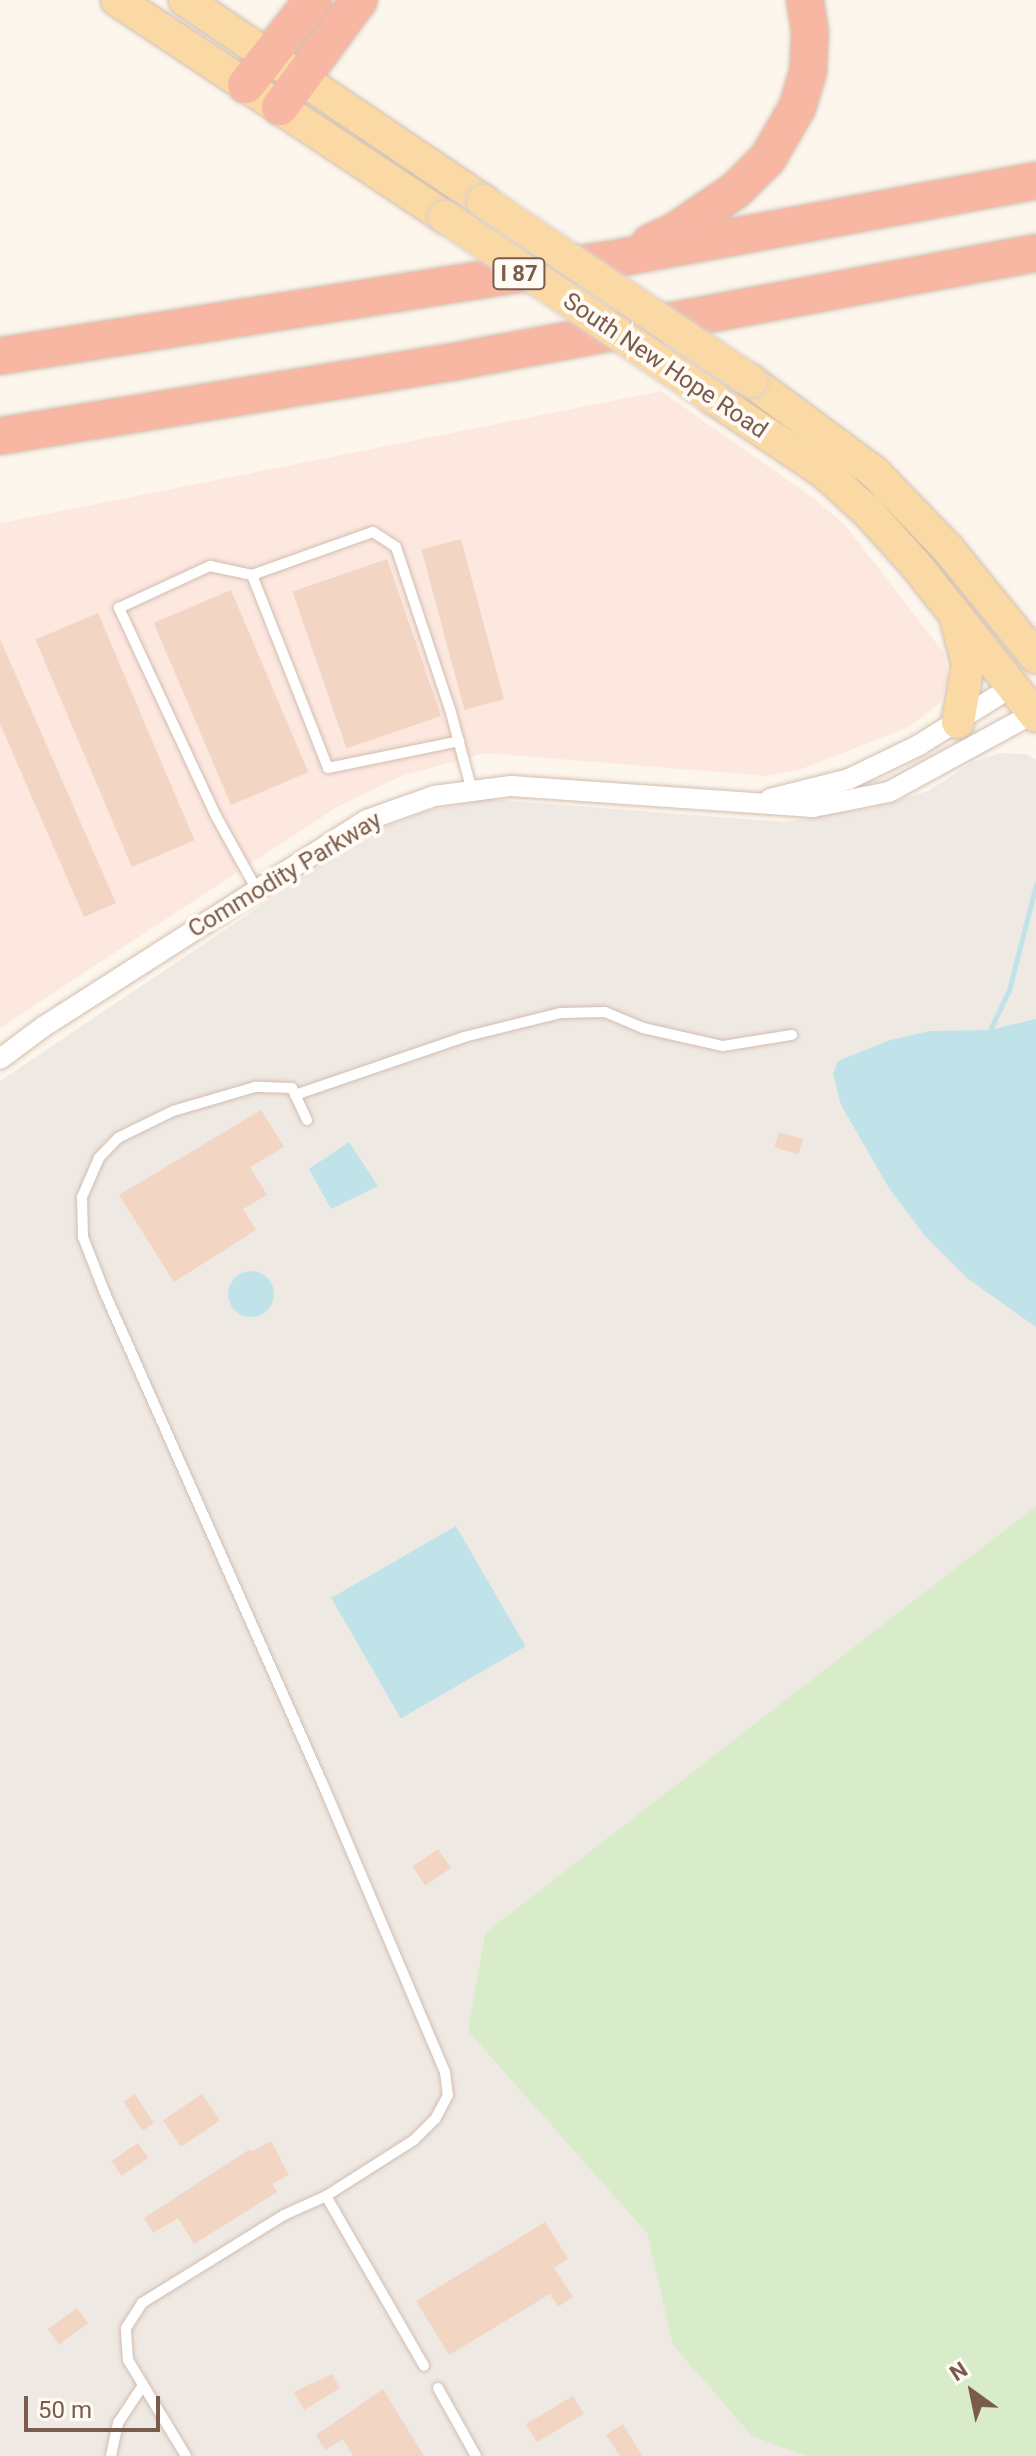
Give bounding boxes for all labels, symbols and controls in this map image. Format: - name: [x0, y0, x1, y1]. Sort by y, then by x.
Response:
- road number: I 87: [491, 256, 547, 292]
- street label: South New Hope Road: [557, 287, 773, 445]
- street label: Commodity Parkway: [183, 806, 387, 944]
- north arrow: [932, 2352, 1012, 2432]
- text: N: [945, 2357, 972, 2386]
- scale bar: [28, 2380, 164, 2430]
- text: 50 m: [38, 2396, 92, 2424]

